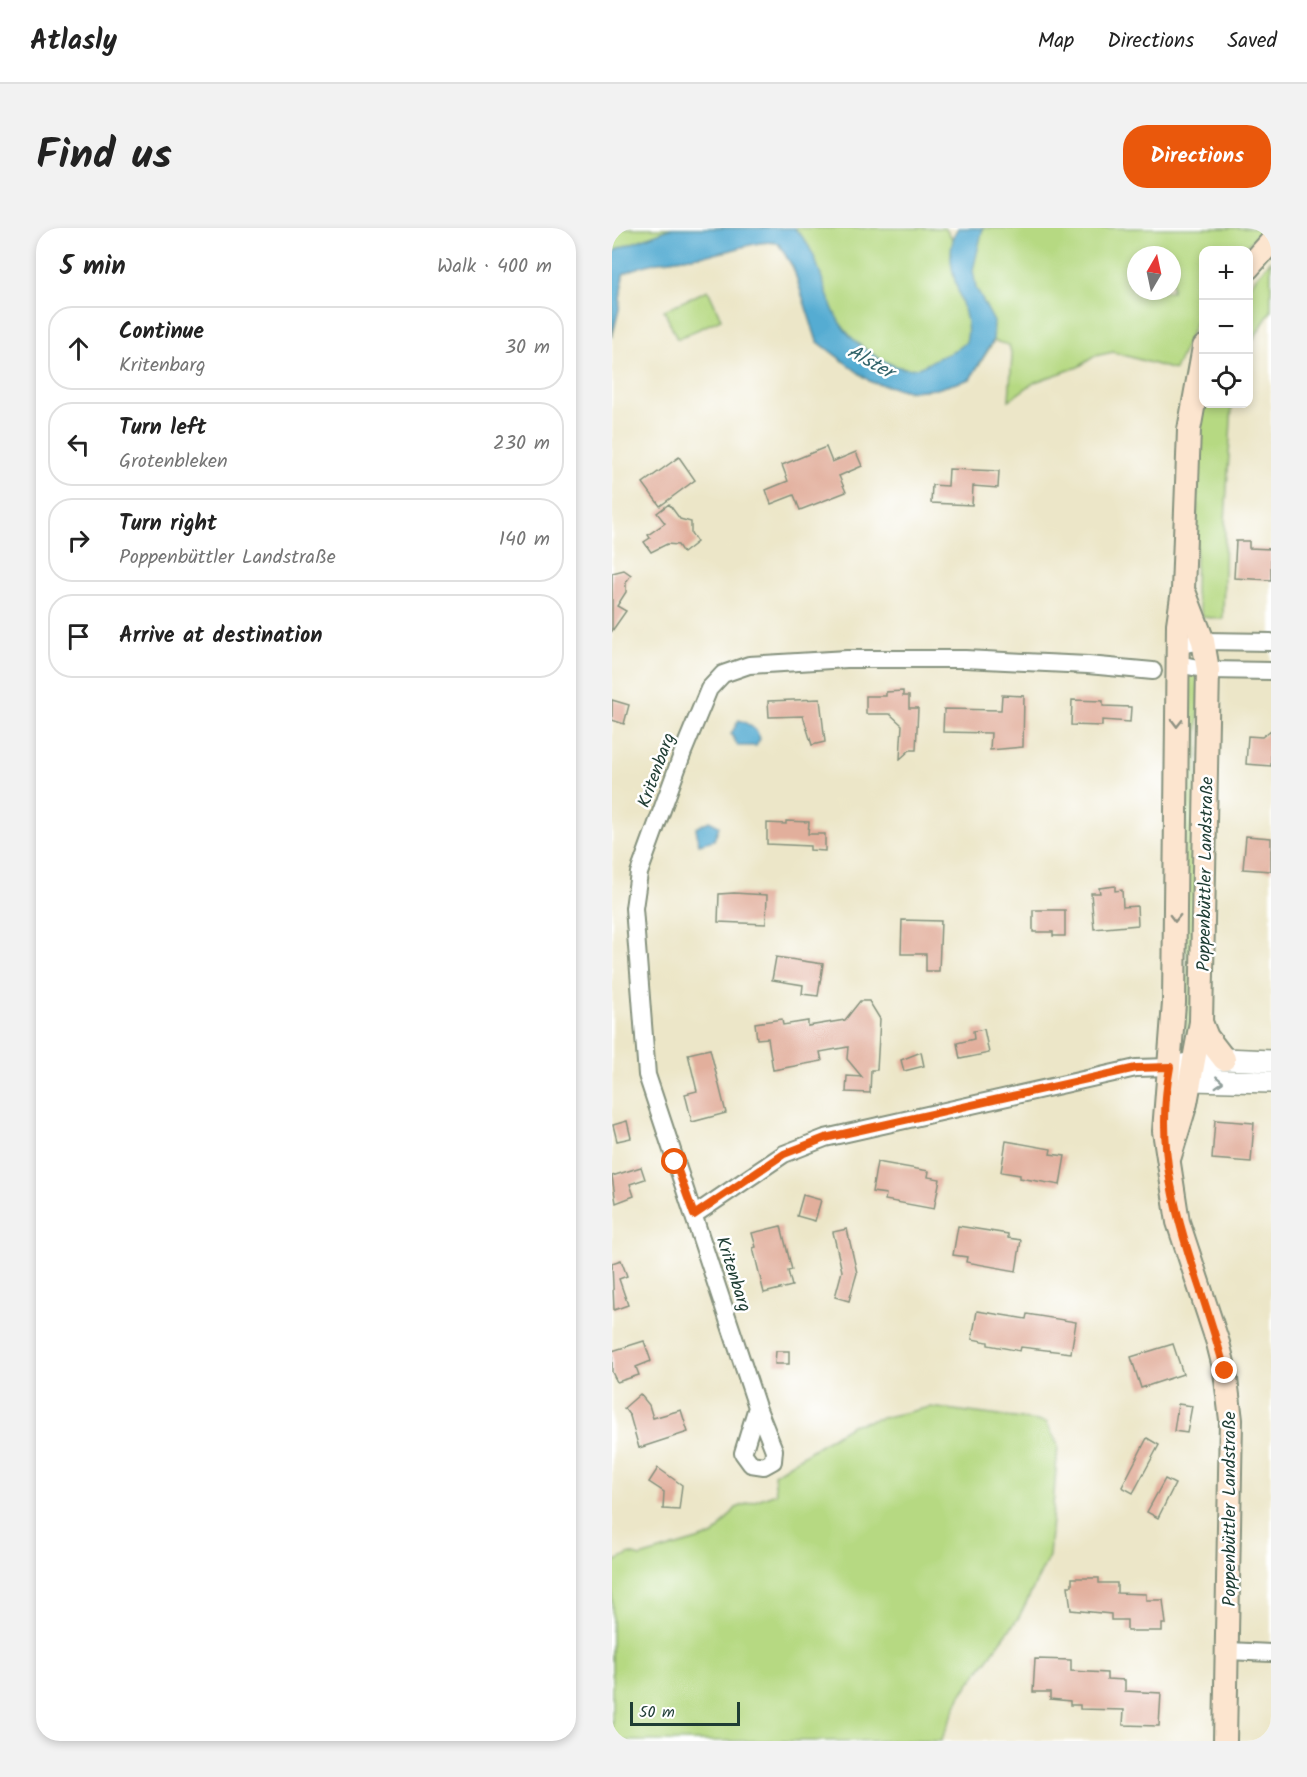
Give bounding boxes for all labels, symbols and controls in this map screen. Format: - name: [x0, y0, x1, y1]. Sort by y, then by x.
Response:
- text: Atlasly: [30, 19, 117, 64]
- text: Map: [1038, 25, 1074, 58]
- text: Directions: [1107, 25, 1194, 58]
- text: Saved: [1227, 25, 1277, 58]
- text: Find us: [36, 123, 172, 190]
- button: Directions: [1123, 125, 1271, 188]
- text: 5 min: [60, 246, 126, 288]
- north arrow: [1127, 246, 1181, 300]
- map controls: [1199, 246, 1253, 408]
- button: +: [1199, 246, 1253, 300]
- text: Walk · 400 m: [437, 251, 552, 283]
- button: −: [1199, 300, 1253, 354]
- text: Continue: [119, 315, 204, 350]
- icon: ahead: [62, 332, 95, 365]
- text: 30 m: [505, 332, 550, 364]
- water label: Alster: [841, 337, 903, 391]
- text: Kritenbarg: [119, 350, 206, 382]
- button: locate: [1199, 354, 1253, 408]
- text: Turn left: [119, 411, 206, 446]
- icon: left: [62, 428, 95, 461]
- text: 230 m: [493, 428, 550, 460]
- text: Grotenbleken: [119, 446, 228, 478]
- text: Turn right: [119, 507, 217, 542]
- icon: right: [62, 524, 95, 557]
- text: 140 m: [499, 524, 550, 556]
- text: Poppenbüttler Landstraße: [119, 542, 336, 574]
- text: Arrive at destination: [119, 619, 322, 654]
- icon: arrive: [62, 620, 95, 653]
- one-way arrow: [1171, 718, 1184, 727]
- street label: Kritenbarg: [630, 729, 684, 812]
- street label: Poppenbüttler Landstraße: [1190, 776, 1223, 972]
- one-way arrow: [1169, 913, 1181, 922]
- one-way arrow: [1214, 1075, 1223, 1088]
- route start: [661, 1148, 687, 1174]
- street label: Kritenbarg: [707, 1233, 758, 1316]
- route end: [1211, 1357, 1237, 1383]
- street label: Poppenbüttler Landstraße: [1216, 1411, 1245, 1607]
- scale bar: [630, 1699, 740, 1726]
- text: 50 m: [639, 1700, 675, 1725]

